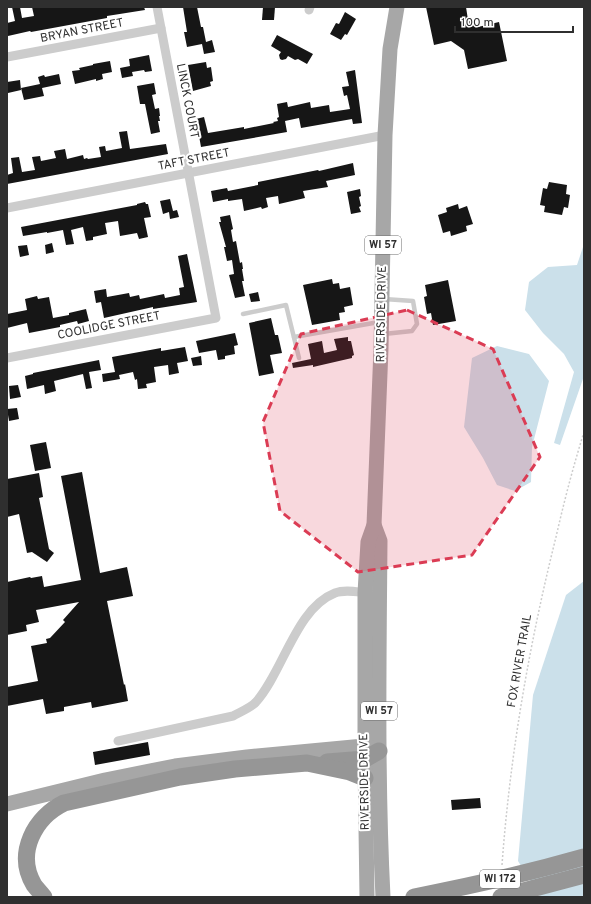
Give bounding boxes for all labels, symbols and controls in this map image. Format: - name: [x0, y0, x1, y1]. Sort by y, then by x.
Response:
- scale bar: [455, 8, 573, 34]
- street label: BRYAN STREET: [39, 15, 125, 47]
- text: 100 m: [461, 15, 494, 31]
- street label: LINCK COURT: [172, 62, 202, 140]
- street label: TAFT STREET: [157, 145, 231, 175]
- road number: WI 57: [365, 236, 401, 254]
- street label: RIVERSIDE DRIVE: [373, 266, 391, 362]
- street label: COOLIDGE STREET: [56, 308, 162, 344]
- street label: FOX RIVER TRAIL: [504, 613, 536, 709]
- road number: WI 57: [361, 702, 397, 720]
- street label: RIVERSIDE DRIVE: [356, 734, 374, 830]
- road number: WI 172: [480, 870, 520, 888]

